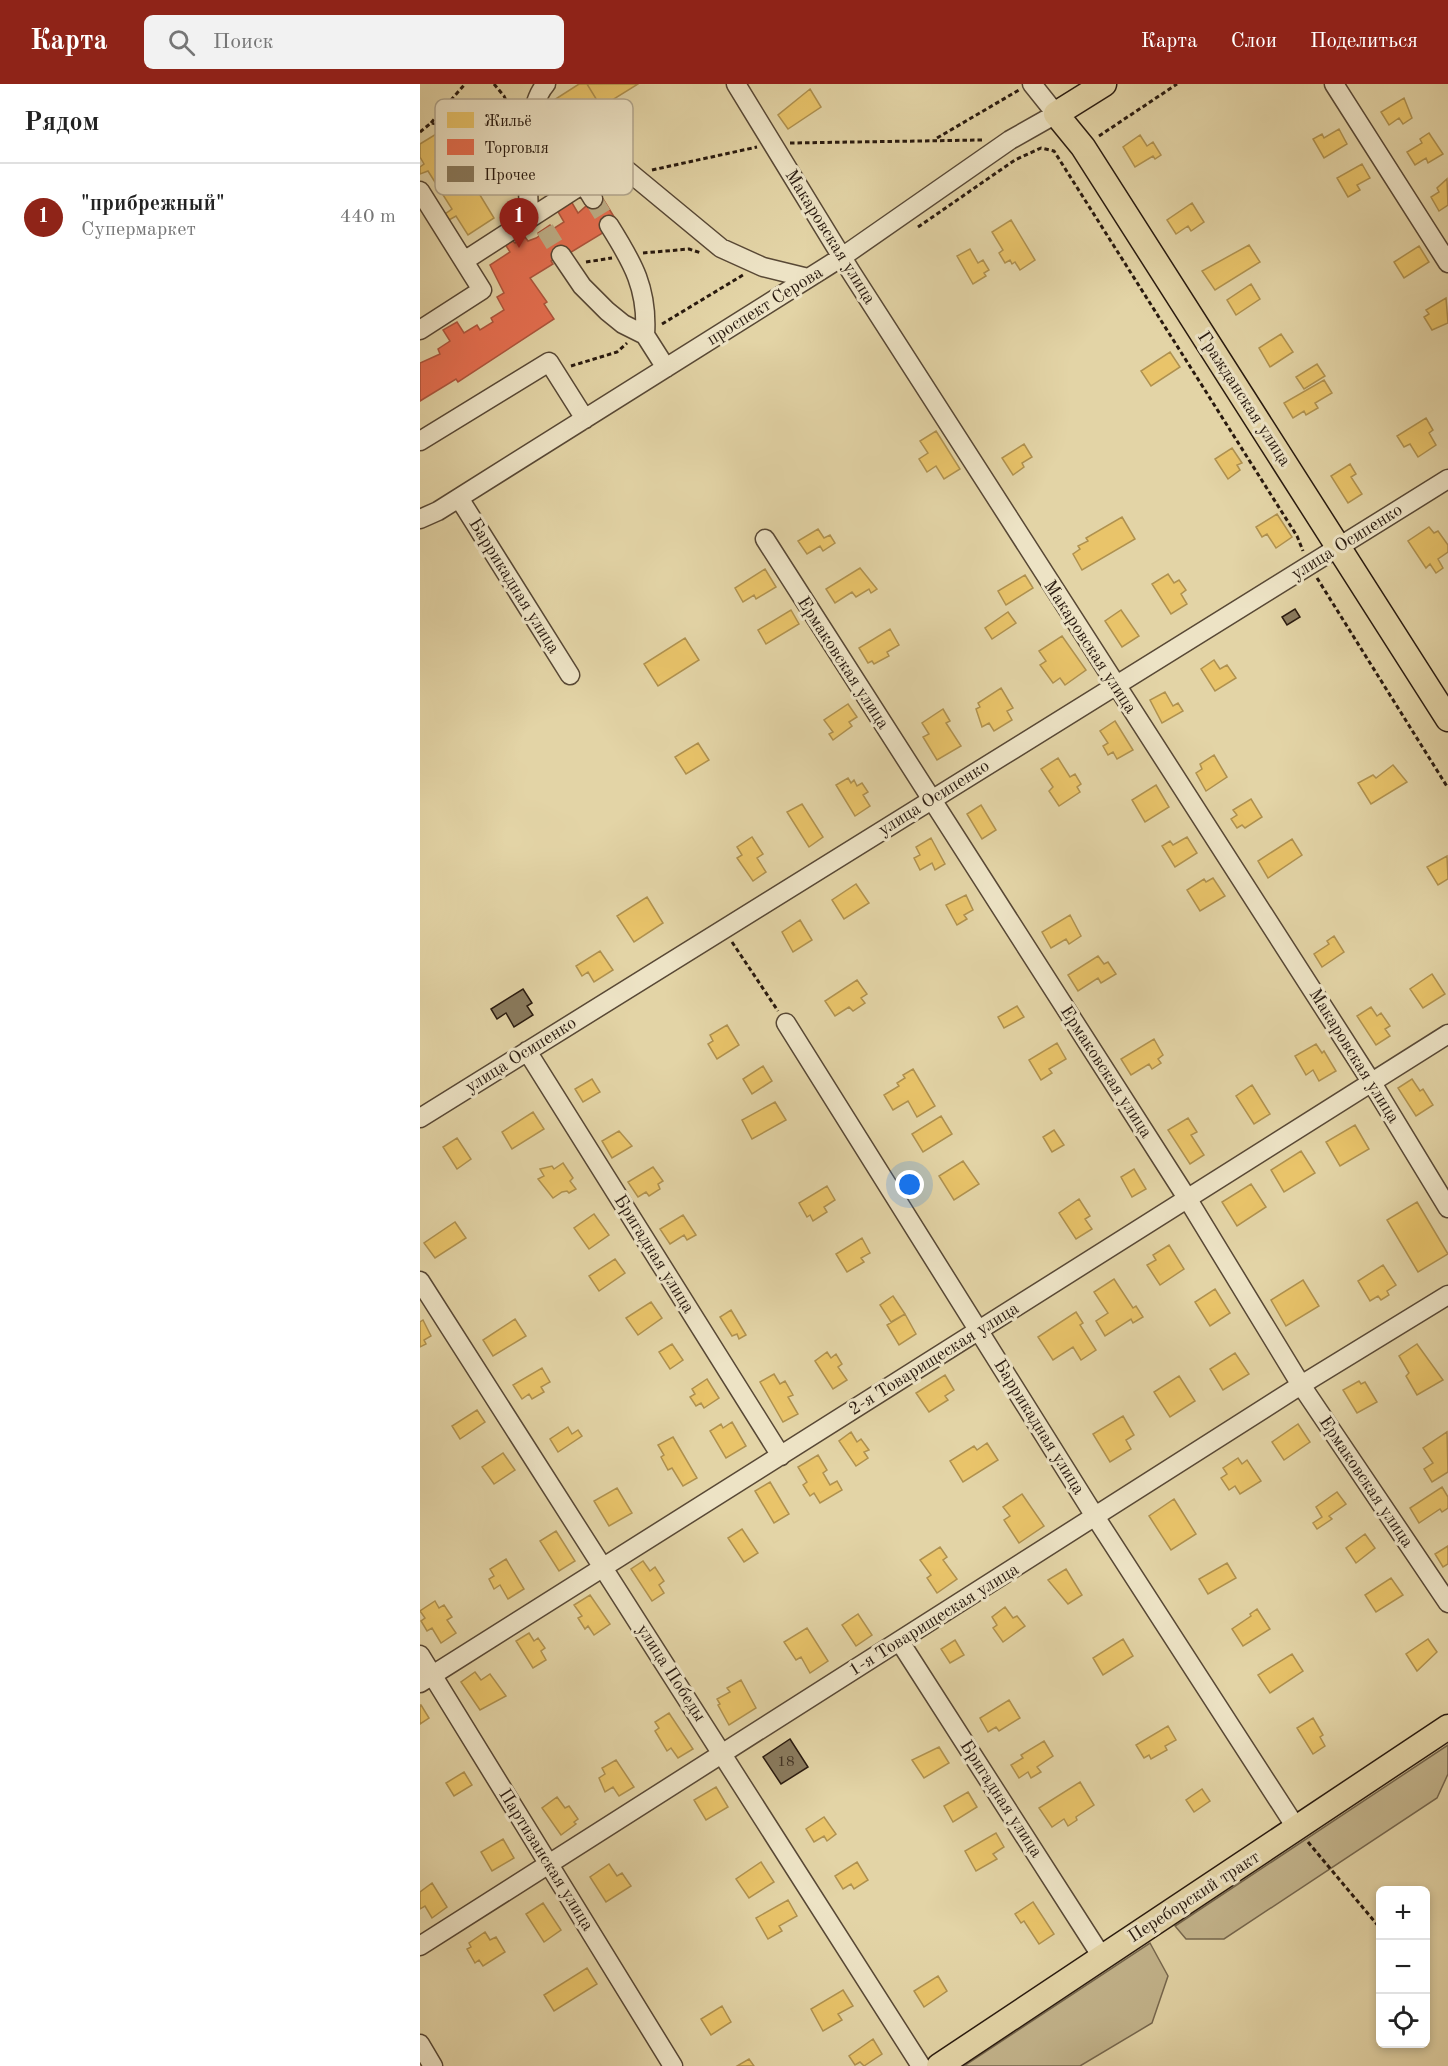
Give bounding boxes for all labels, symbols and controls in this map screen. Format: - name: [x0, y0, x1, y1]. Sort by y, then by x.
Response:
- search box: [144, 15, 564, 69]
- icon: search: [165, 26, 198, 59]
- text: Карта: [30, 28, 108, 56]
- text: Поиск: [213, 31, 274, 53]
- text: Карта: [1141, 31, 1198, 52]
- text: Слои: [1231, 31, 1277, 52]
- text: Поделиться: [1310, 31, 1418, 52]
- legend: [435, 99, 633, 195]
- text: Рядом: [24, 110, 99, 136]
- text: Жильё: [484, 114, 532, 130]
- text: Торговля: [484, 141, 549, 157]
- street label: Макаровская улица: [781, 167, 879, 308]
- text: Прочее: [484, 168, 536, 184]
- text: "прибрежный": [81, 193, 225, 215]
- pin: 1: [500, 198, 538, 248]
- text: 1: [38, 207, 49, 227]
- text: 440 m: [340, 207, 396, 227]
- text: Супермаркет: [81, 220, 196, 240]
- street label: проспект Серова: [704, 263, 826, 349]
- street label: Гражданская улица: [1194, 328, 1294, 470]
- street label: улица Осипенко: [1288, 501, 1406, 583]
- street label: Баррикадная улица: [465, 515, 563, 657]
- street label: Макаровская улица: [1040, 577, 1140, 717]
- street label: Ермаковская улица: [794, 594, 892, 732]
- street label: улица Осипенко: [875, 757, 993, 839]
- street label: Макаровская улица: [1305, 986, 1403, 1127]
- street label: Ермаковская улица: [1057, 1003, 1155, 1141]
- street label: улица Осипенко: [462, 1014, 580, 1096]
- your location: [895, 1170, 924, 1199]
- street label: Бригадная улица: [610, 1192, 698, 1316]
- street label: 2-я Товарищеская улица: [846, 1299, 1022, 1419]
- street label: Баррикадная улица: [990, 1356, 1088, 1498]
- street label: Ермаковская улица: [1316, 1413, 1417, 1551]
- street label: 1-я Товарищеская улица: [846, 1560, 1022, 1680]
- street label: улица Победы: [633, 1621, 709, 1725]
- street label: Бригадная улица: [956, 1737, 1046, 1861]
- house number: 18: [777, 1755, 795, 1770]
- street label: Партизанская улица: [495, 1786, 597, 1934]
- street label: Переборский тракт: [1125, 1848, 1263, 1946]
- map controls: [1376, 1886, 1430, 2048]
- button: +: [1376, 1886, 1430, 1940]
- button: −: [1376, 1940, 1430, 1994]
- button: locate: [1376, 1994, 1430, 2048]

